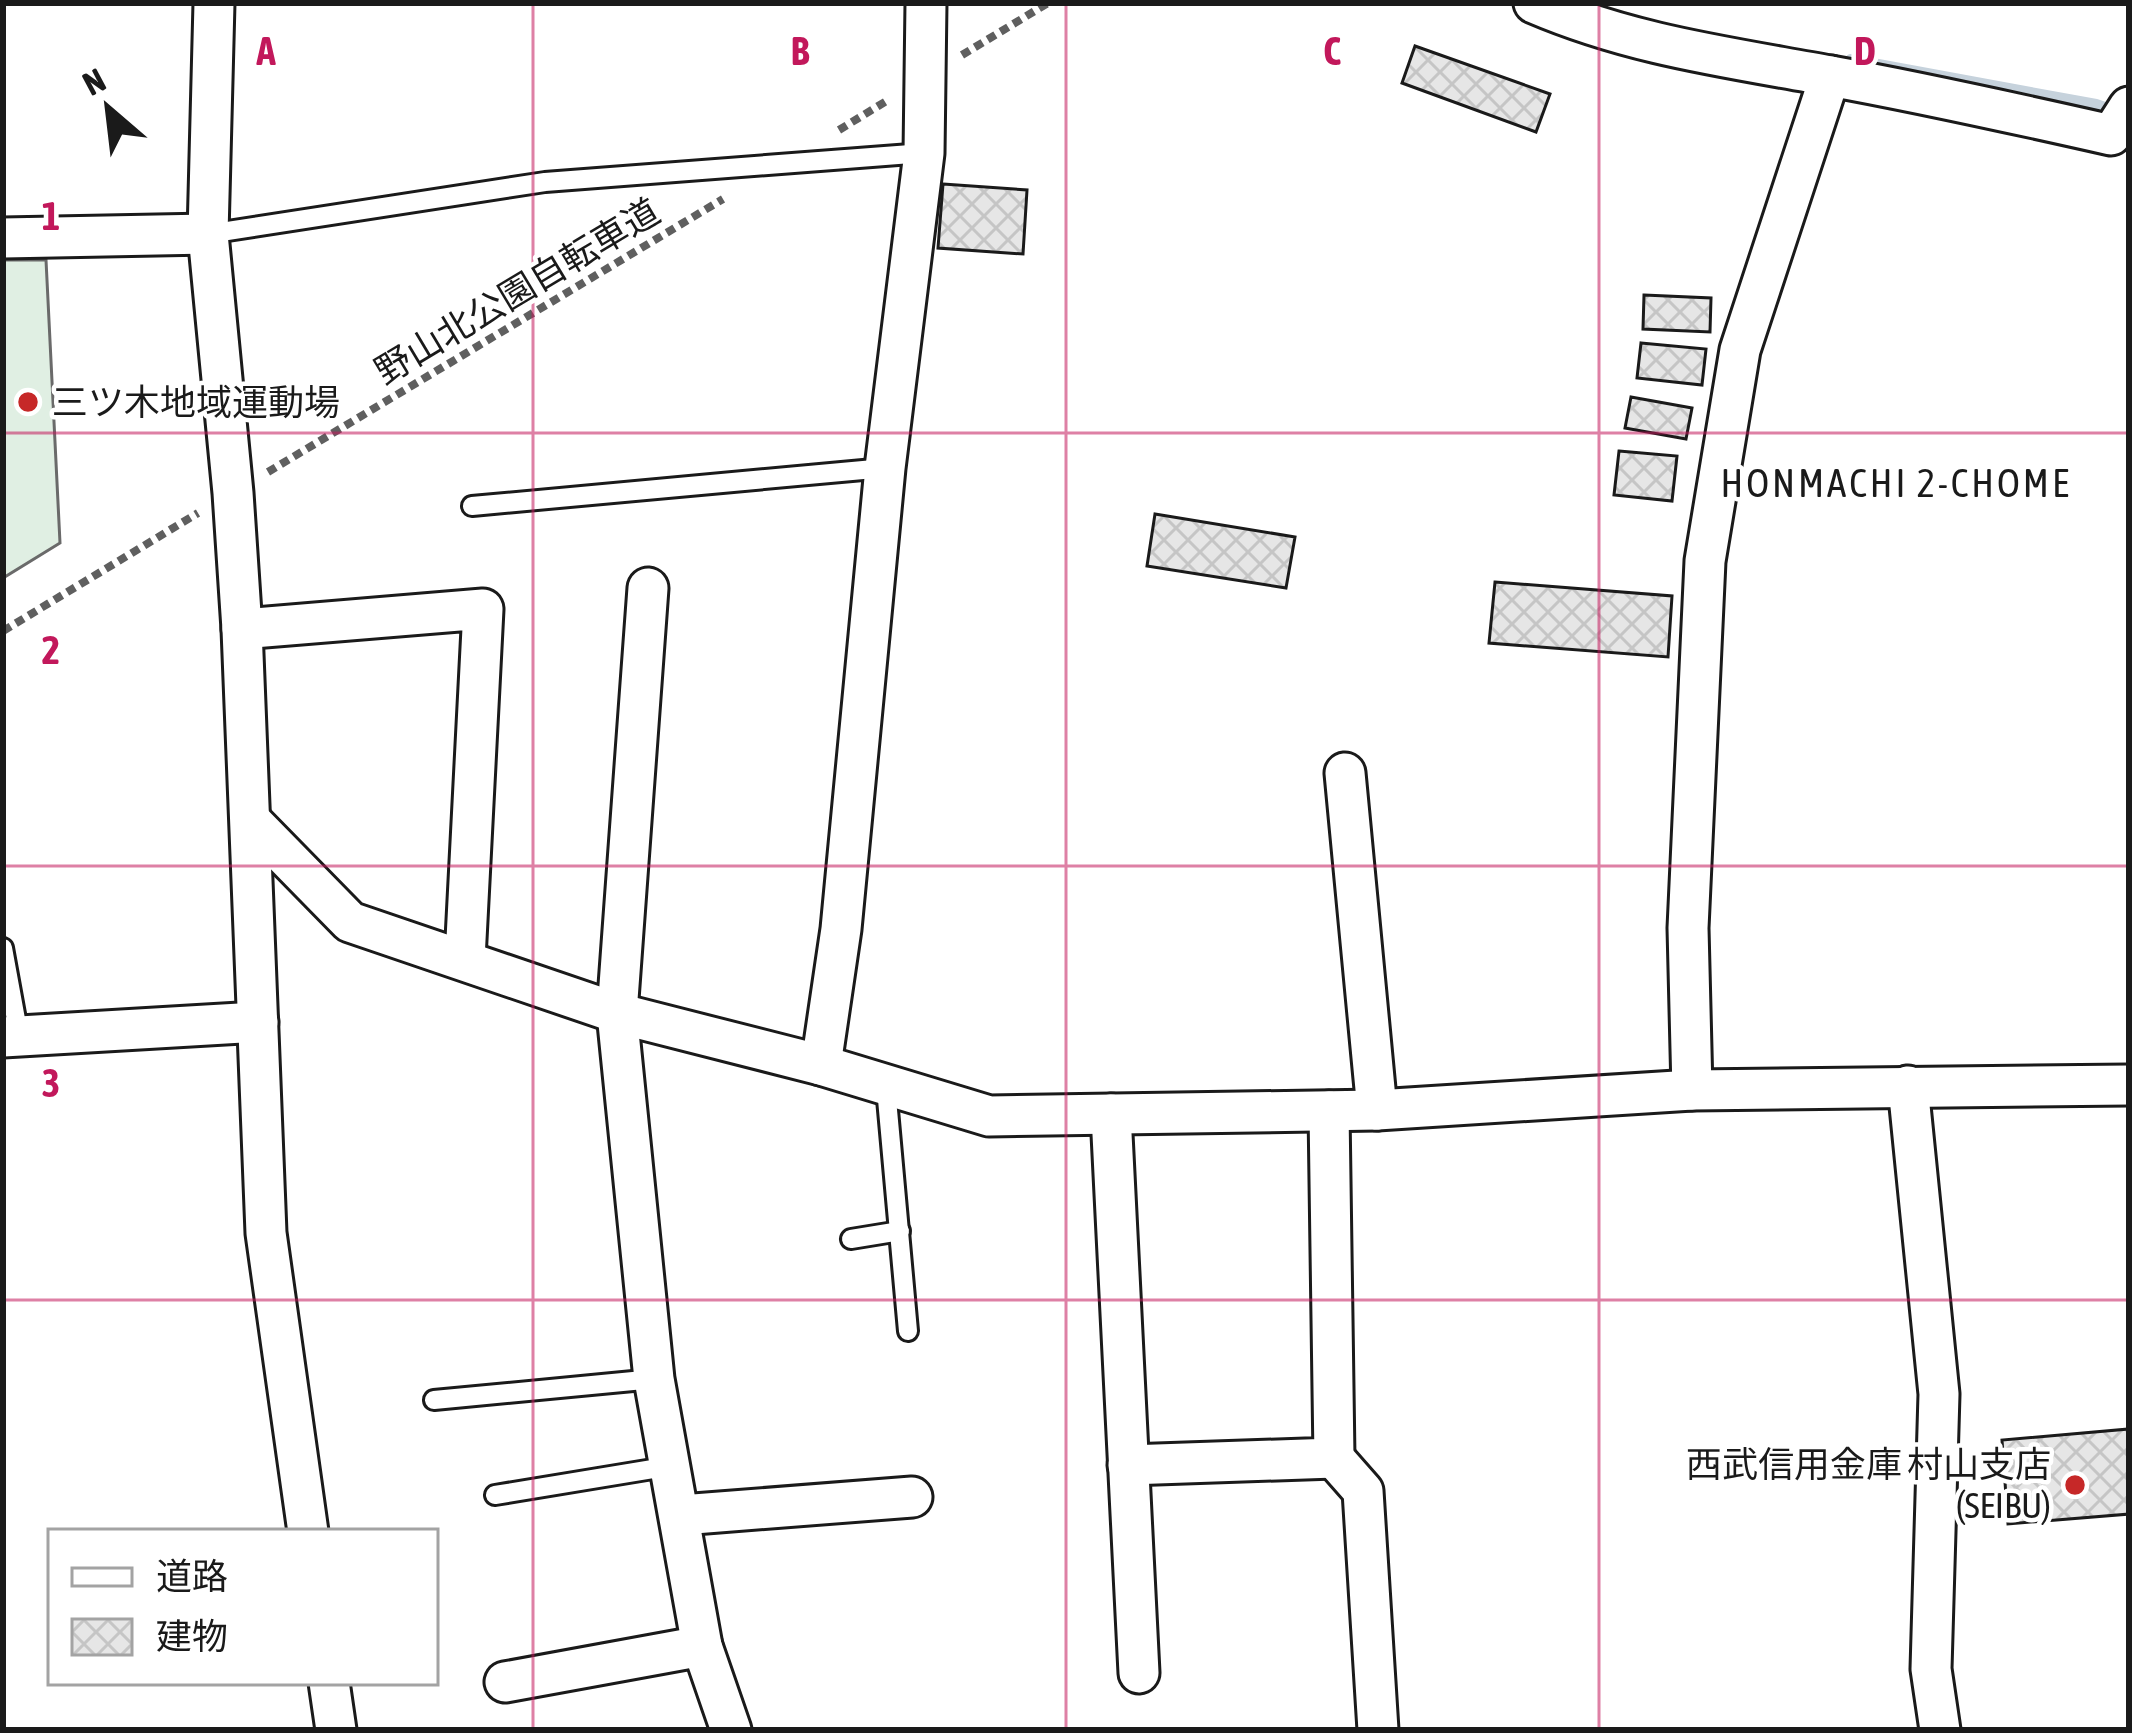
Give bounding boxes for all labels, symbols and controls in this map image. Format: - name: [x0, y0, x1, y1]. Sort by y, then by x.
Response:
- text: A: [255, 29, 276, 73]
- text: B: [791, 29, 810, 73]
- text: C: [1323, 29, 1341, 73]
- text: D: [1854, 29, 1876, 73]
- north arrow: [48, 48, 168, 168]
- text: N: [76, 60, 111, 103]
- street label: 野山北公園自転車道: [367, 190, 667, 392]
- text: 1: [42, 194, 60, 238]
- place label: 三ツ木地域運動場: [52, 381, 340, 423]
- marker: 三ツ木地域運動場: [15, 389, 41, 415]
- district label: HONMACHI 2-CHOME: [1721, 461, 2072, 505]
- text: 2: [42, 628, 60, 672]
- text: 3: [42, 1061, 60, 1105]
- place label: 西武信用金庫 村山支店 (SEIBU): [1686, 1443, 2051, 1526]
- marker: 西武信用金庫 村山支店 (SEIBU): [2062, 1472, 2088, 1498]
- legend: [48, 1529, 438, 1685]
- text: 道路: [156, 1555, 228, 1597]
- text: 建物: [156, 1615, 228, 1657]

